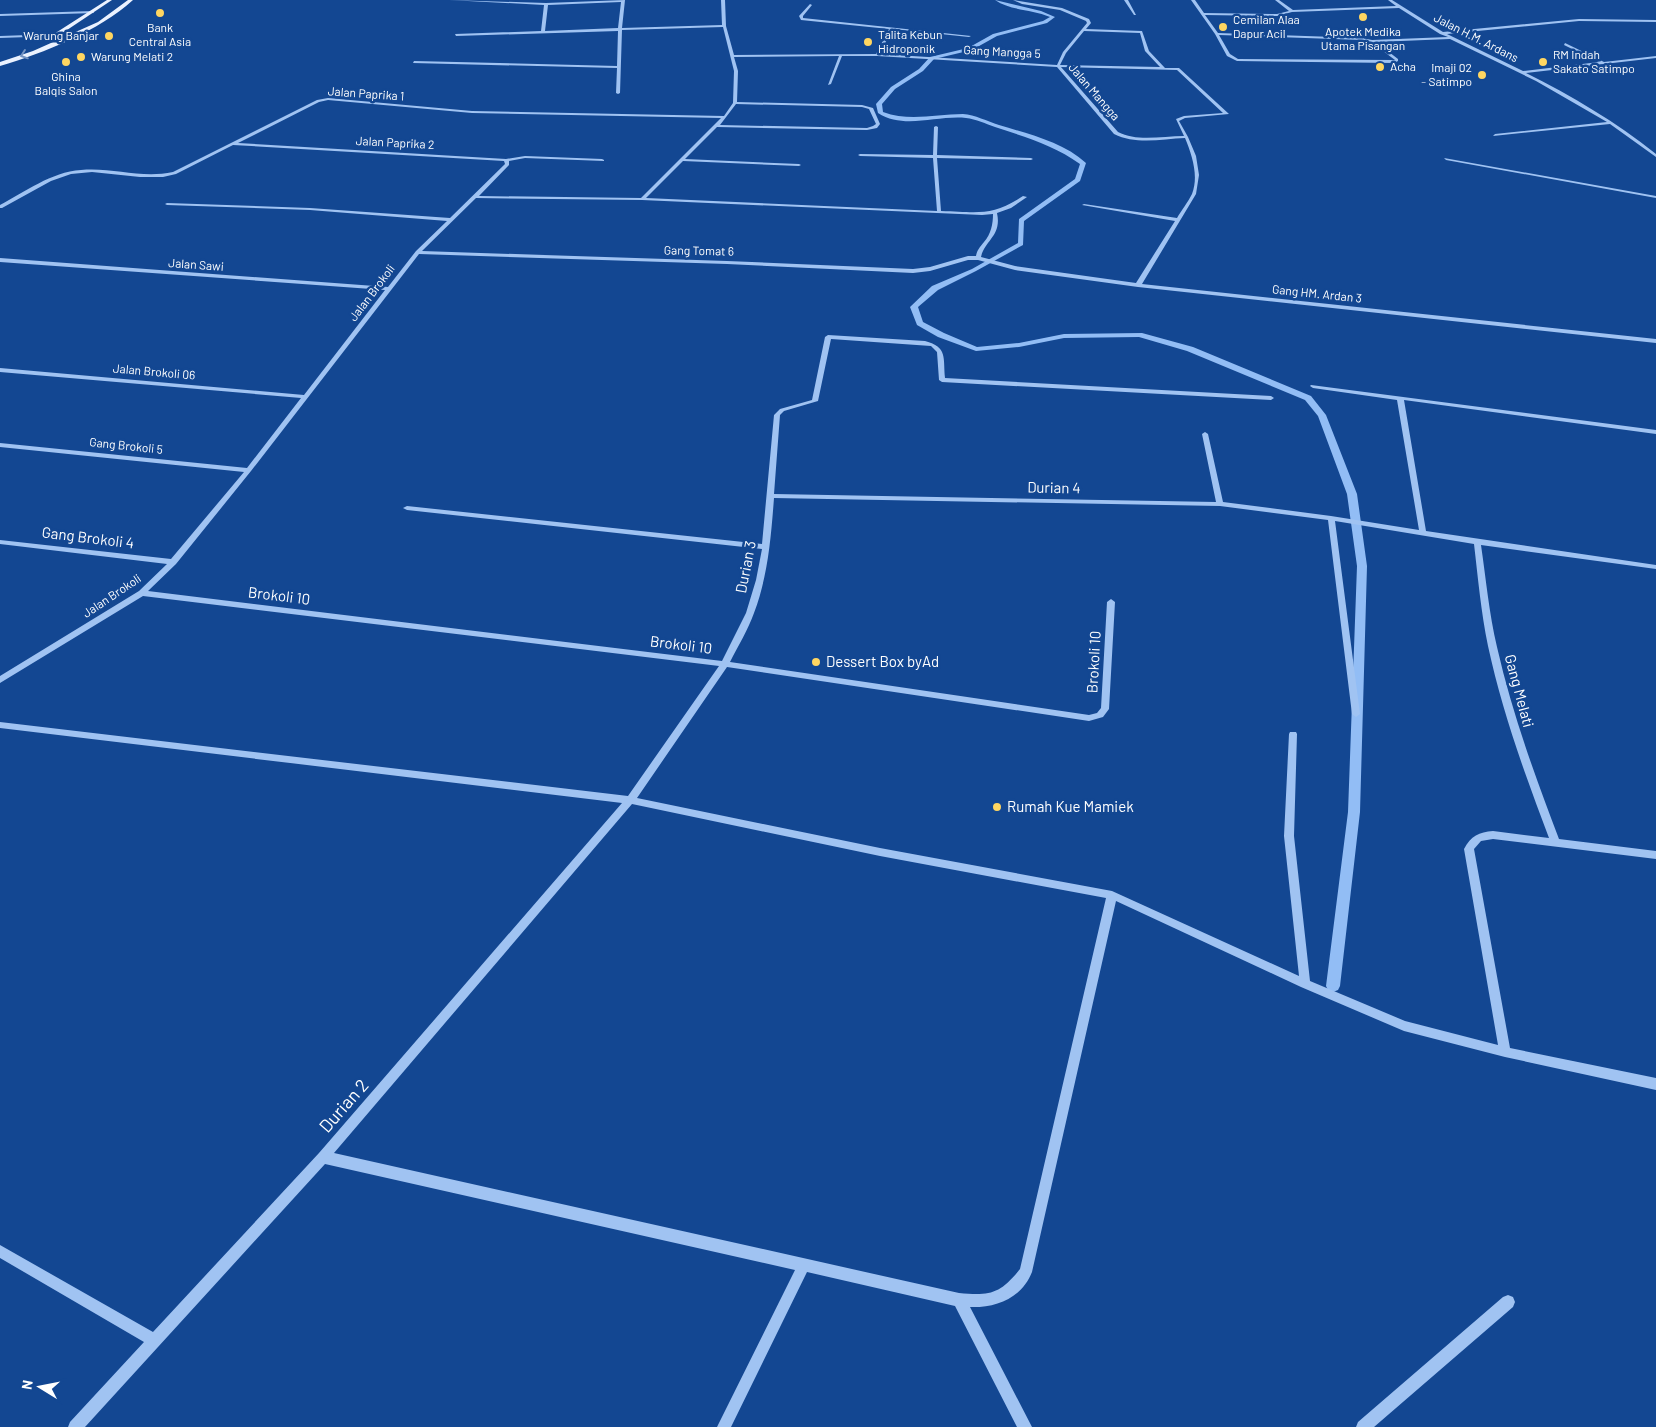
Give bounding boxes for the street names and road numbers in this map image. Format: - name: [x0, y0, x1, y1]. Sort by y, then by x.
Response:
- street label: Jalan H.M. Ardans: [1432, 10, 1521, 65]
- street label: Gang Mangga 5: [963, 42, 1041, 60]
- street label: Jalan Mangga: [1066, 60, 1123, 123]
- street label: Jalan Paprika 1: [327, 83, 405, 103]
- street label: Jalan Paprika 2: [355, 133, 435, 151]
- street label: Gang Tomat 6: [664, 242, 734, 258]
- street label: Jalan Sawi: [168, 255, 224, 273]
- street label: Jalan Brokoli: [345, 261, 397, 324]
- street label: Gang HM. Ardan 3: [1272, 281, 1363, 305]
- street label: Jalan Brokoli 06: [112, 360, 196, 382]
- street label: Gang Brokoli 5: [89, 434, 164, 456]
- street label: Durian 4: [1027, 478, 1081, 496]
- street label: Gang Brokoli 4: [41, 522, 135, 552]
- street label: Durian 3: [731, 539, 759, 594]
- street label: Jalan Brokoli: [80, 571, 143, 620]
- street label: Brokoli 10: [247, 582, 311, 608]
- street label: Brokoli 10: [1082, 630, 1104, 694]
- street label: Brokoli 10: [649, 631, 713, 657]
- street label: Gang Melati: [1502, 652, 1538, 729]
- street label: Durian 2: [314, 1074, 372, 1137]

